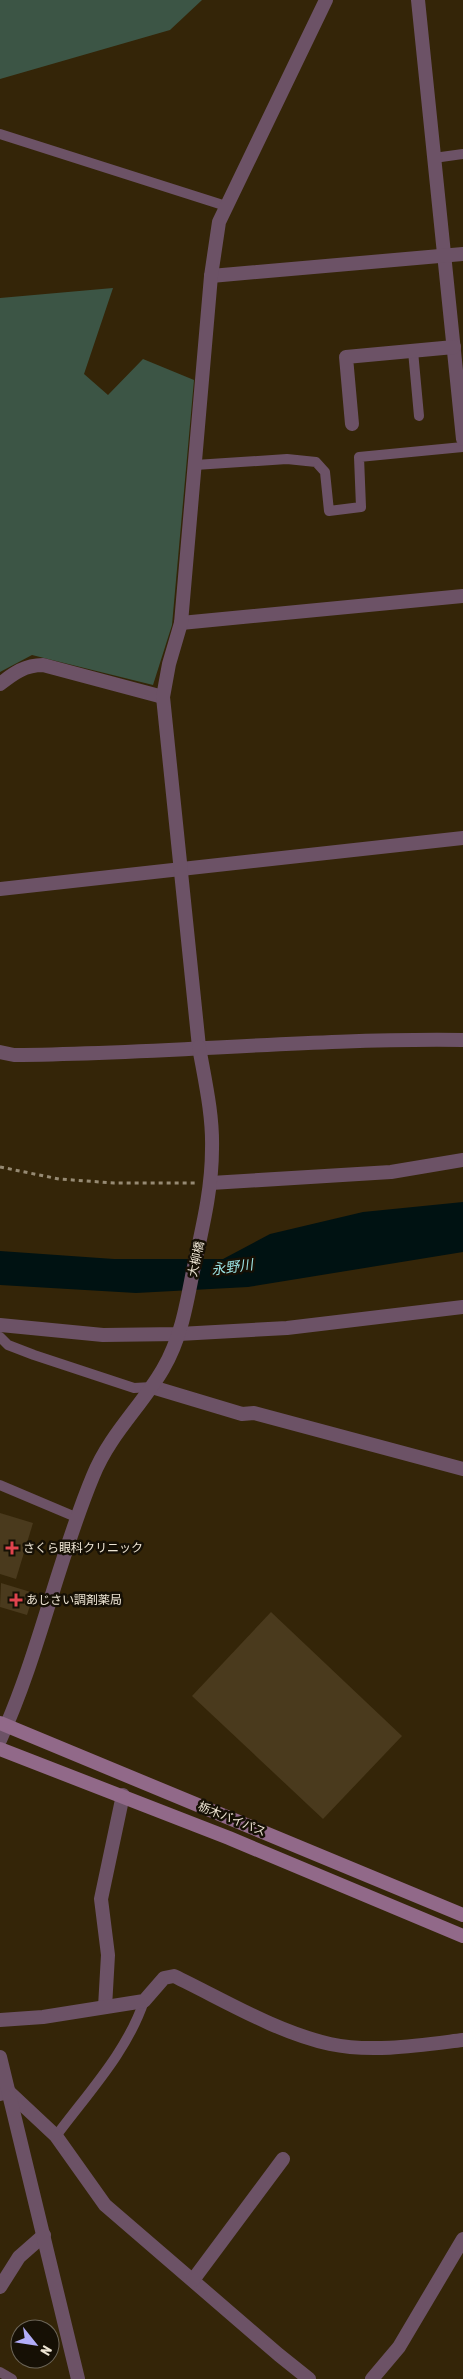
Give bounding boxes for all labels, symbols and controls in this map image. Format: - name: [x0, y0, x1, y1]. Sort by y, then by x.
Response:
- street label: 大柳橋: [185, 1240, 207, 1278]
- water label: 永野川: [210, 1256, 256, 1278]
- marker: さくら眼科クリニック: [5, 1541, 19, 1555]
- place label: さくら眼科クリニック: [23, 1541, 143, 1555]
- place label: あじさい調剤薬局: [26, 1593, 122, 1607]
- marker: あじさい調剤薬局: [10, 1594, 22, 1606]
- street label: 栃木バイパス: [196, 1799, 268, 1839]
- north arrow: [10, 2319, 60, 2369]
- text: N: [37, 2343, 55, 2358]

